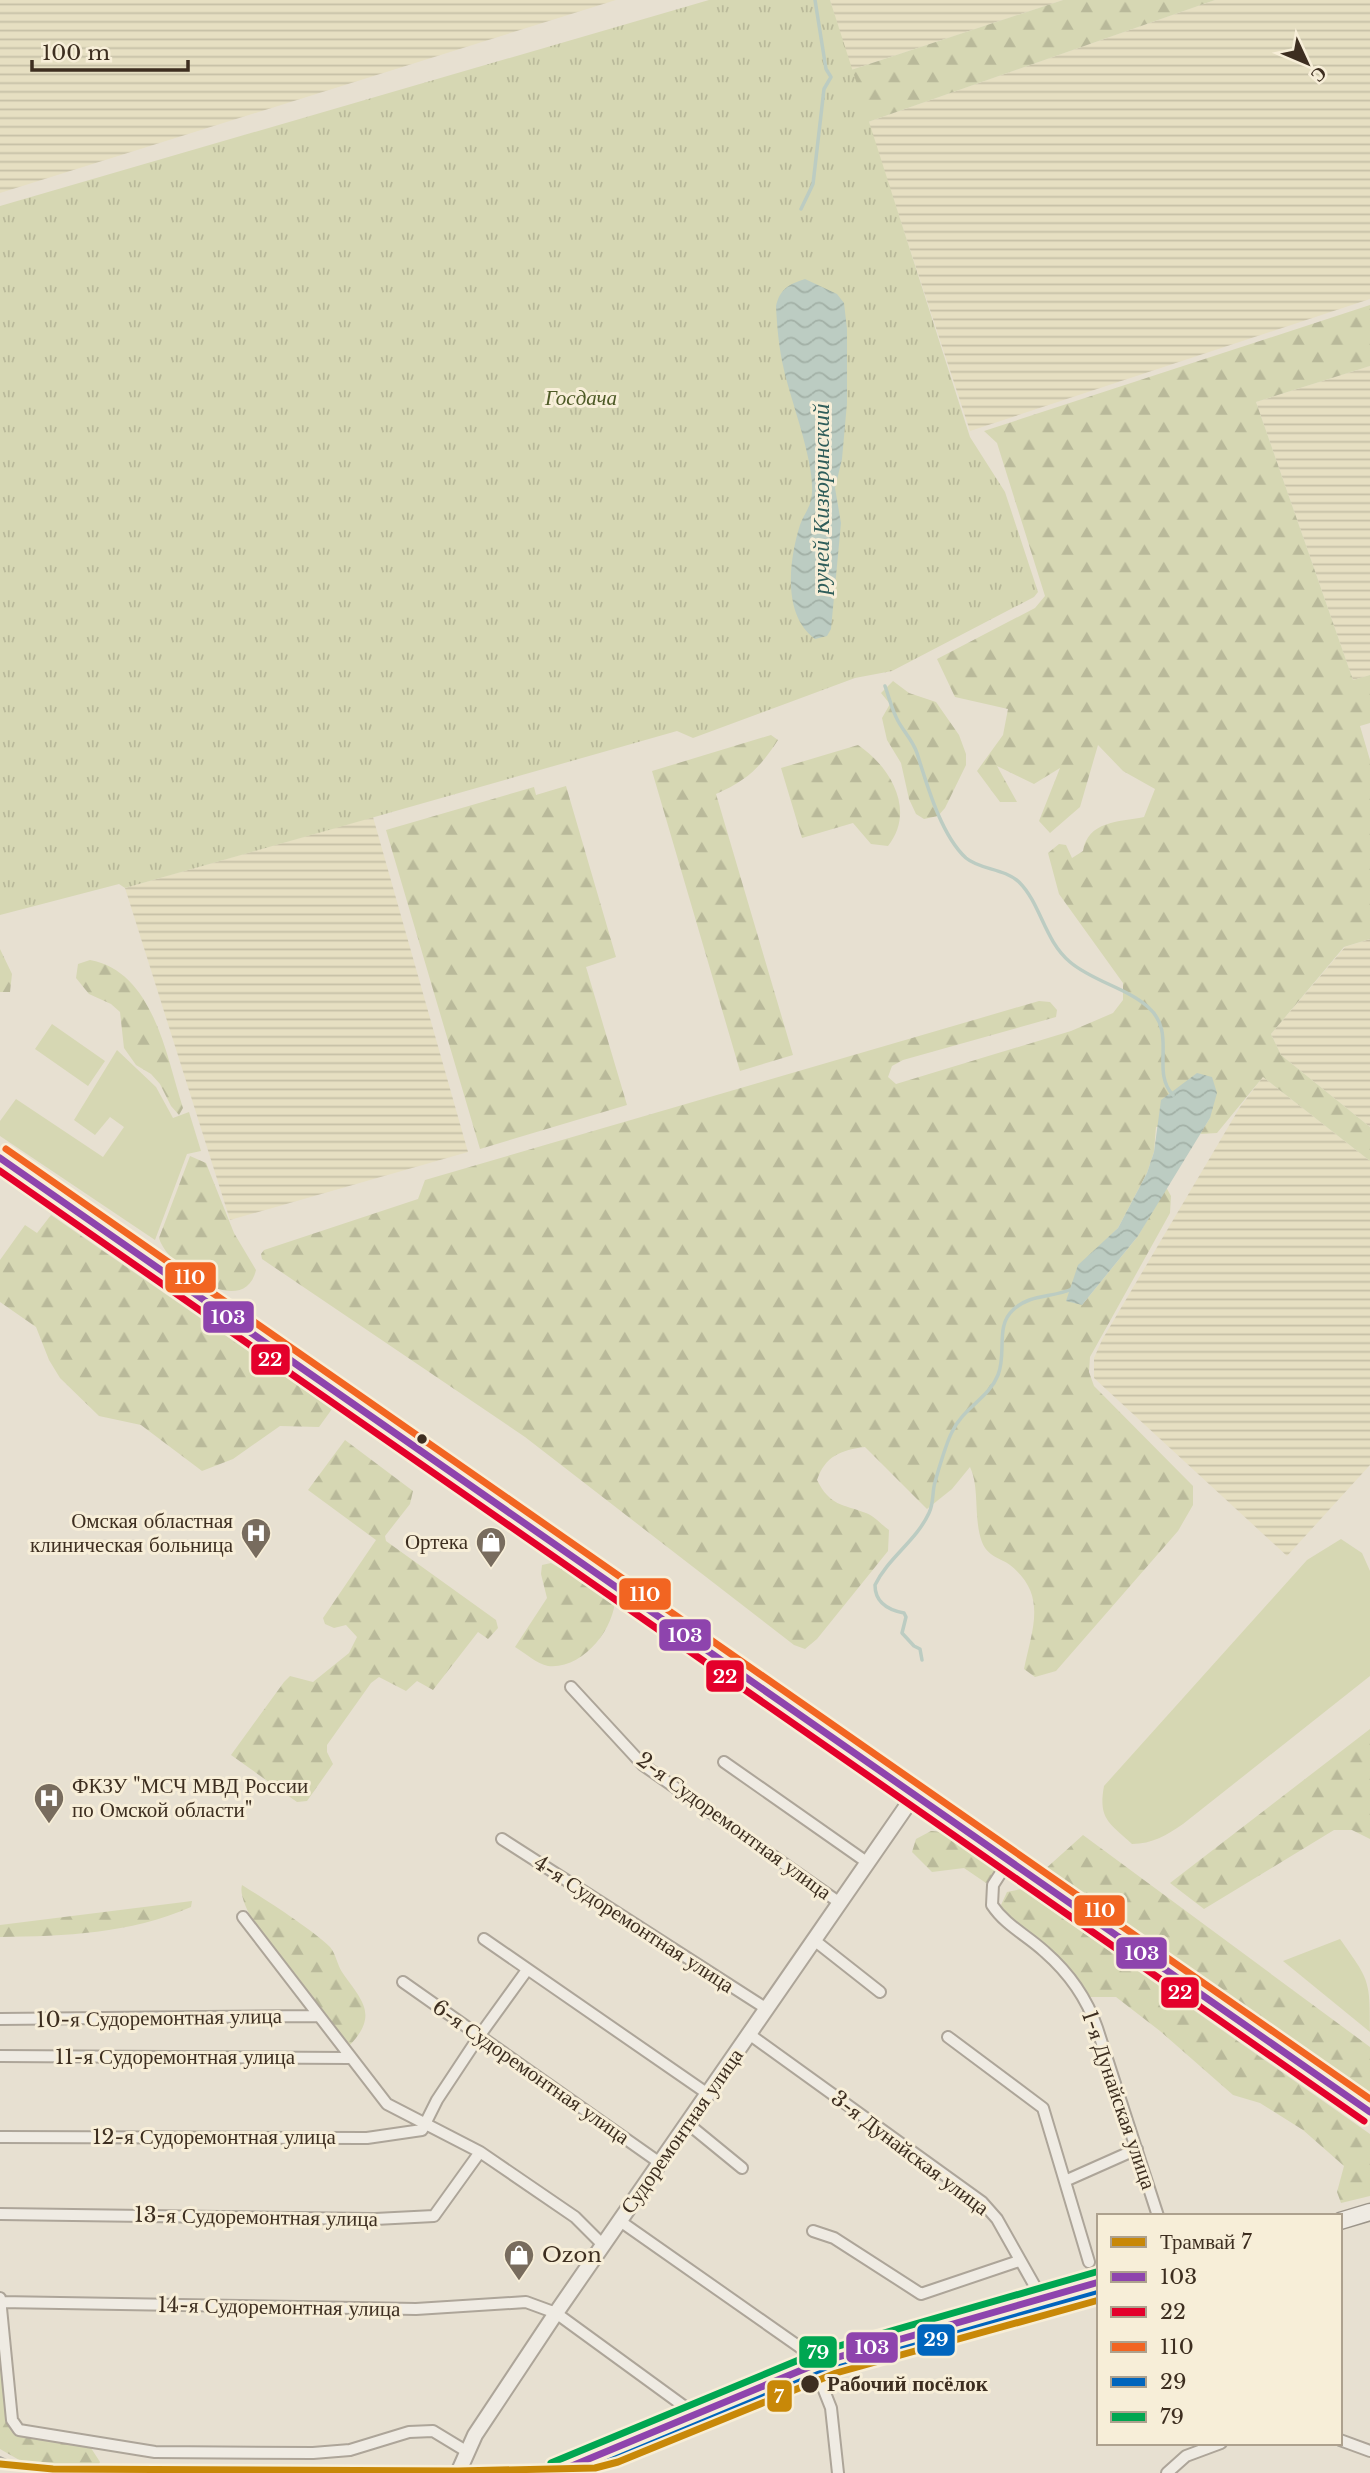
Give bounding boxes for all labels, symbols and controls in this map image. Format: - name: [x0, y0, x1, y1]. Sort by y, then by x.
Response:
- scale bar: [32, 28, 187, 72]
- north arrow: [1272, 28, 1342, 98]
- text: 100 m: [42, 40, 110, 66]
- text: С: [1306, 62, 1332, 87]
- park label: Госдача: [544, 385, 617, 411]
- water label: ручей Кизюринский: [807, 403, 835, 596]
- line badge: 110: [164, 1261, 217, 1294]
- text: 110: [175, 1266, 205, 1289]
- line badge: 103: [202, 1300, 255, 1334]
- text: 103: [211, 1306, 245, 1329]
- line badge: 22: [250, 1343, 291, 1376]
- text: 22: [258, 1348, 282, 1371]
- unlabelled marker: [415, 1432, 429, 1446]
- place label: Омская областная клиническая больница: [30, 1508, 234, 1558]
- hospital icon: Омская областная клиническая больница: [239, 1516, 273, 1560]
- shop icon: Ортека: [474, 1525, 508, 1569]
- place label: Ортека: [405, 1529, 469, 1555]
- line badge: 110: [618, 1577, 672, 1611]
- text: 110: [630, 1583, 660, 1606]
- line badge: 103: [658, 1618, 712, 1652]
- text: 103: [668, 1624, 702, 1647]
- line badge: 22: [705, 1659, 745, 1693]
- text: 22: [713, 1665, 737, 1688]
- street label: 2-я Судоремонтная улица: [632, 1747, 837, 1906]
- place label: ФКЗУ "МСЧ МВД России по Омской области": [72, 1773, 308, 1823]
- hospital icon: ФКЗУ "МСЧ МВД России по Омской области": [32, 1781, 66, 1825]
- street label: 4-я Судоремонтная улица: [529, 1849, 740, 1999]
- line badge: 110: [1073, 1894, 1126, 1927]
- text: 110: [1085, 1899, 1115, 1922]
- line badge: 103: [1115, 1936, 1168, 1970]
- text: 103: [1125, 1942, 1159, 1965]
- line badge: 22: [1160, 1976, 1200, 2009]
- text: 22: [1168, 1981, 1192, 2004]
- street label: 6-я Судоремонтная улица: [427, 1994, 635, 2150]
- street label: 10-я Судоремонтная улица: [36, 2003, 283, 2033]
- street label: 1-я Дунайская улица: [1076, 2007, 1162, 2193]
- street label: Судоремонтная улица: [615, 2043, 749, 2219]
- street label: 11-я Судоремонтная улица: [55, 2044, 296, 2070]
- street label: 3-я Дунайская улица: [826, 2085, 995, 2221]
- street label: 12-я Судоремонтная улица: [92, 2124, 337, 2150]
- street label: 13-я Судоремонтная улица: [134, 2202, 379, 2232]
- legend: [1097, 2214, 1342, 2445]
- text: Трамвай 7: [1160, 2229, 1252, 2255]
- shop icon: Ozon: [502, 2238, 536, 2282]
- place label: Ozon: [542, 2242, 602, 2268]
- text: 103: [1160, 2264, 1197, 2290]
- street label: 14-я Судоремонтная улица: [157, 2292, 401, 2322]
- text: 22: [1160, 2299, 1186, 2325]
- line badge: 29: [916, 2323, 956, 2357]
- text: 29: [923, 2328, 949, 2351]
- line badge: 103: [845, 2331, 899, 2364]
- text: 110: [1160, 2334, 1194, 2360]
- line badge: 79: [798, 2335, 838, 2369]
- text: 103: [855, 2336, 889, 2359]
- text: 79: [807, 2341, 829, 2364]
- text: 29: [1160, 2369, 1186, 2395]
- place label: Рабочий посёлок: [827, 2371, 989, 2397]
- marker: Рабочий посёлок: [799, 2373, 821, 2395]
- line badge: 7: [766, 2379, 793, 2413]
- text: 7: [774, 2385, 785, 2408]
- text: 79: [1160, 2404, 1184, 2430]

